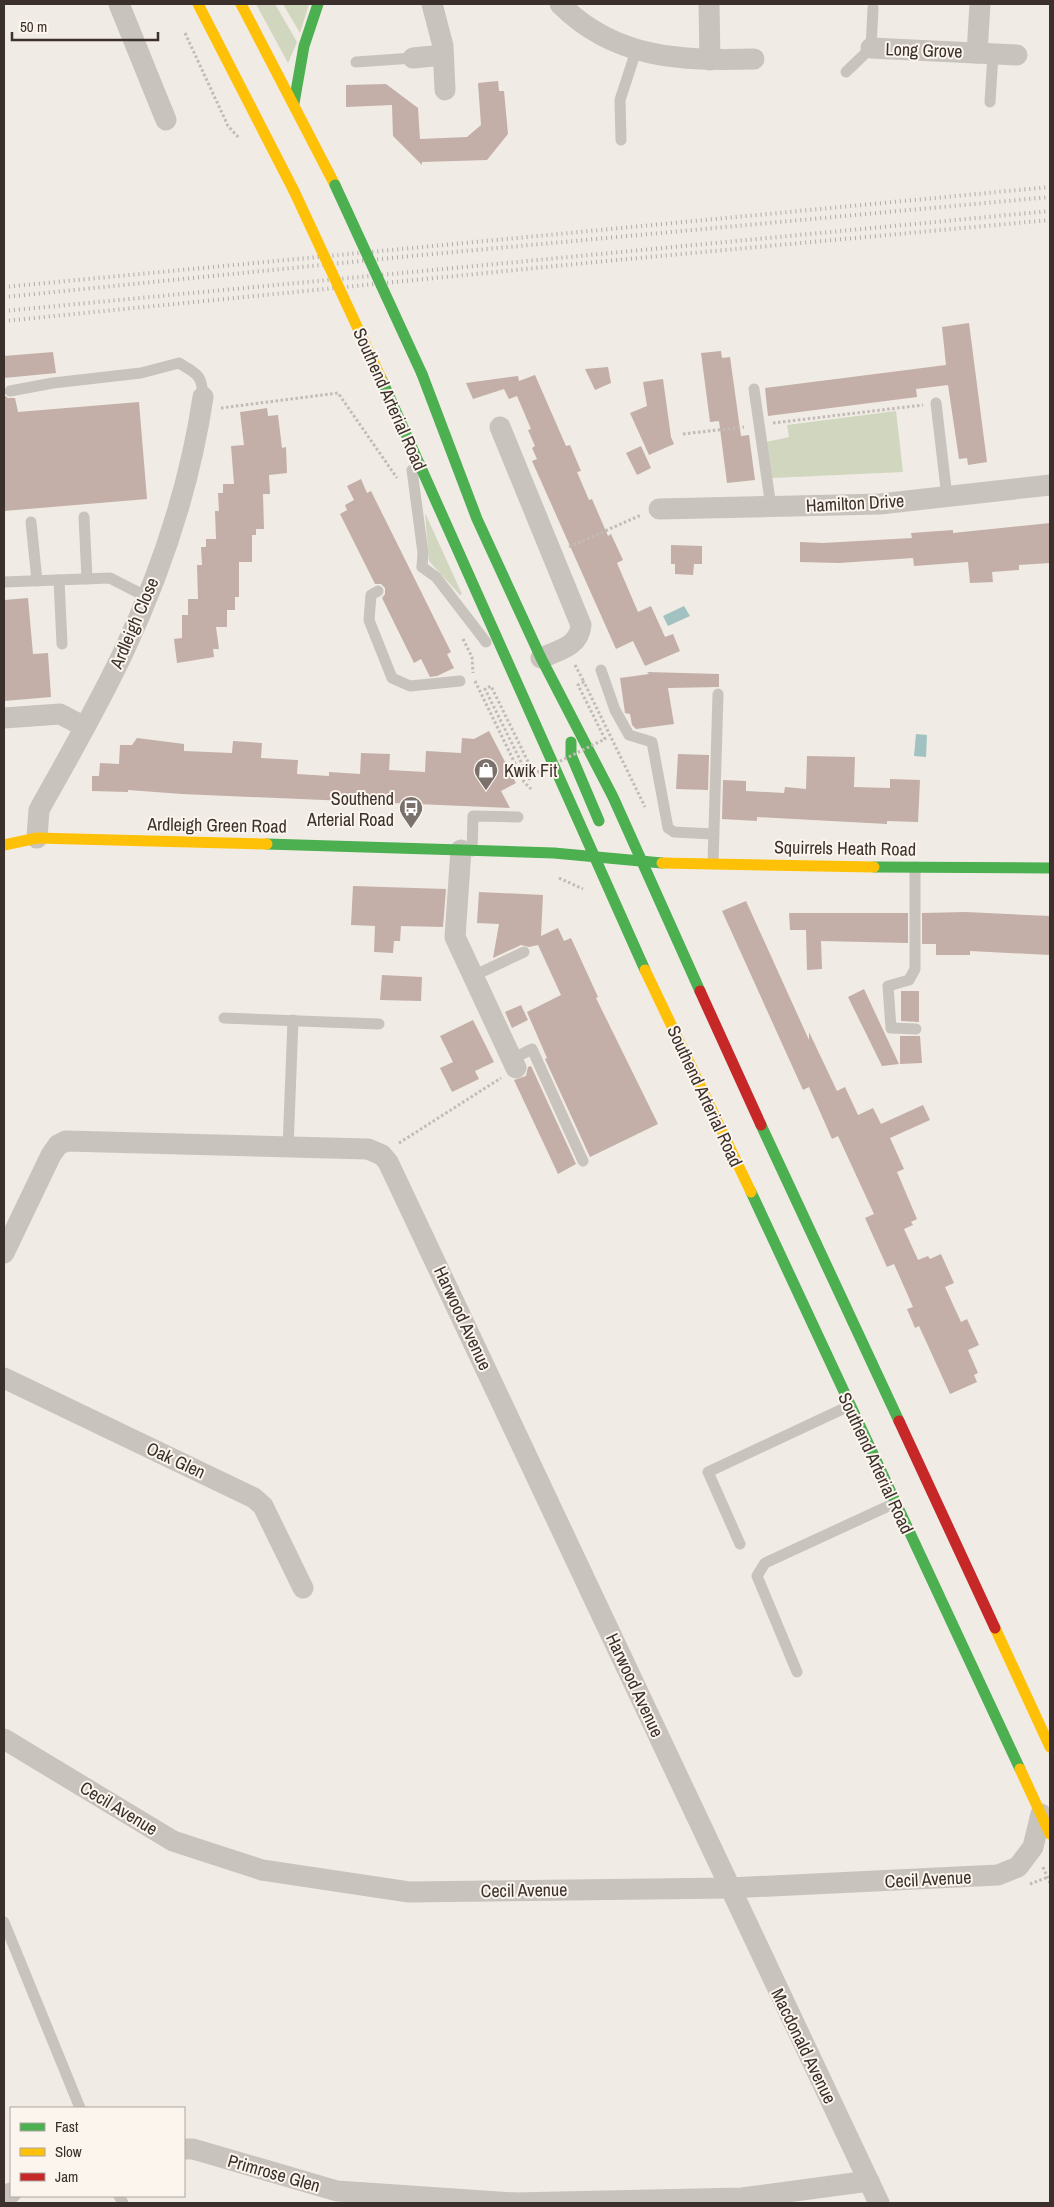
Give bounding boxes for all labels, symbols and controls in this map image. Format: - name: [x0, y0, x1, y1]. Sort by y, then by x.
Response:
- scale bar: [12, 10, 159, 42]
- text: 50 m: [20, 16, 47, 37]
- street label: Long Grove: [885, 36, 963, 64]
- street label: Southend Arterial Road: [347, 324, 433, 474]
- street label: Hamilton Drive: [805, 488, 905, 518]
- street label: Ardleigh Close: [103, 574, 164, 673]
- shop icon: Kwik Fit: [473, 757, 499, 791]
- place label: Kwik Fit: [504, 758, 557, 783]
- place label: Southend Arterial Road: [306, 786, 394, 832]
- bus stop icon: Southend Arterial Road: [398, 795, 424, 829]
- street label: Ardleigh Green Road: [146, 811, 287, 839]
- street label: Squirrels Heath Road: [774, 834, 916, 862]
- street label: Southend Arterial Road: [661, 1021, 749, 1171]
- street label: Harwood Avenue: [428, 1262, 498, 1374]
- street label: Southend Arterial Road: [832, 1388, 920, 1538]
- street label: Oak Glen: [142, 1435, 210, 1485]
- street label: Harwood Avenue: [600, 1629, 670, 1741]
- street label: Cecil Avenue: [75, 1775, 163, 1841]
- street label: Cecil Avenue: [884, 1864, 972, 1894]
- street label: Cecil Avenue: [480, 1877, 568, 1903]
- street label: Macdonald Avenue: [765, 1984, 843, 2108]
- legend: [10, 2107, 185, 2197]
- text: Fast: [55, 2116, 79, 2137]
- text: Slow: [55, 2141, 82, 2162]
- street label: Primrose Glen: [225, 2148, 323, 2198]
- text: Jam: [55, 2166, 78, 2187]

